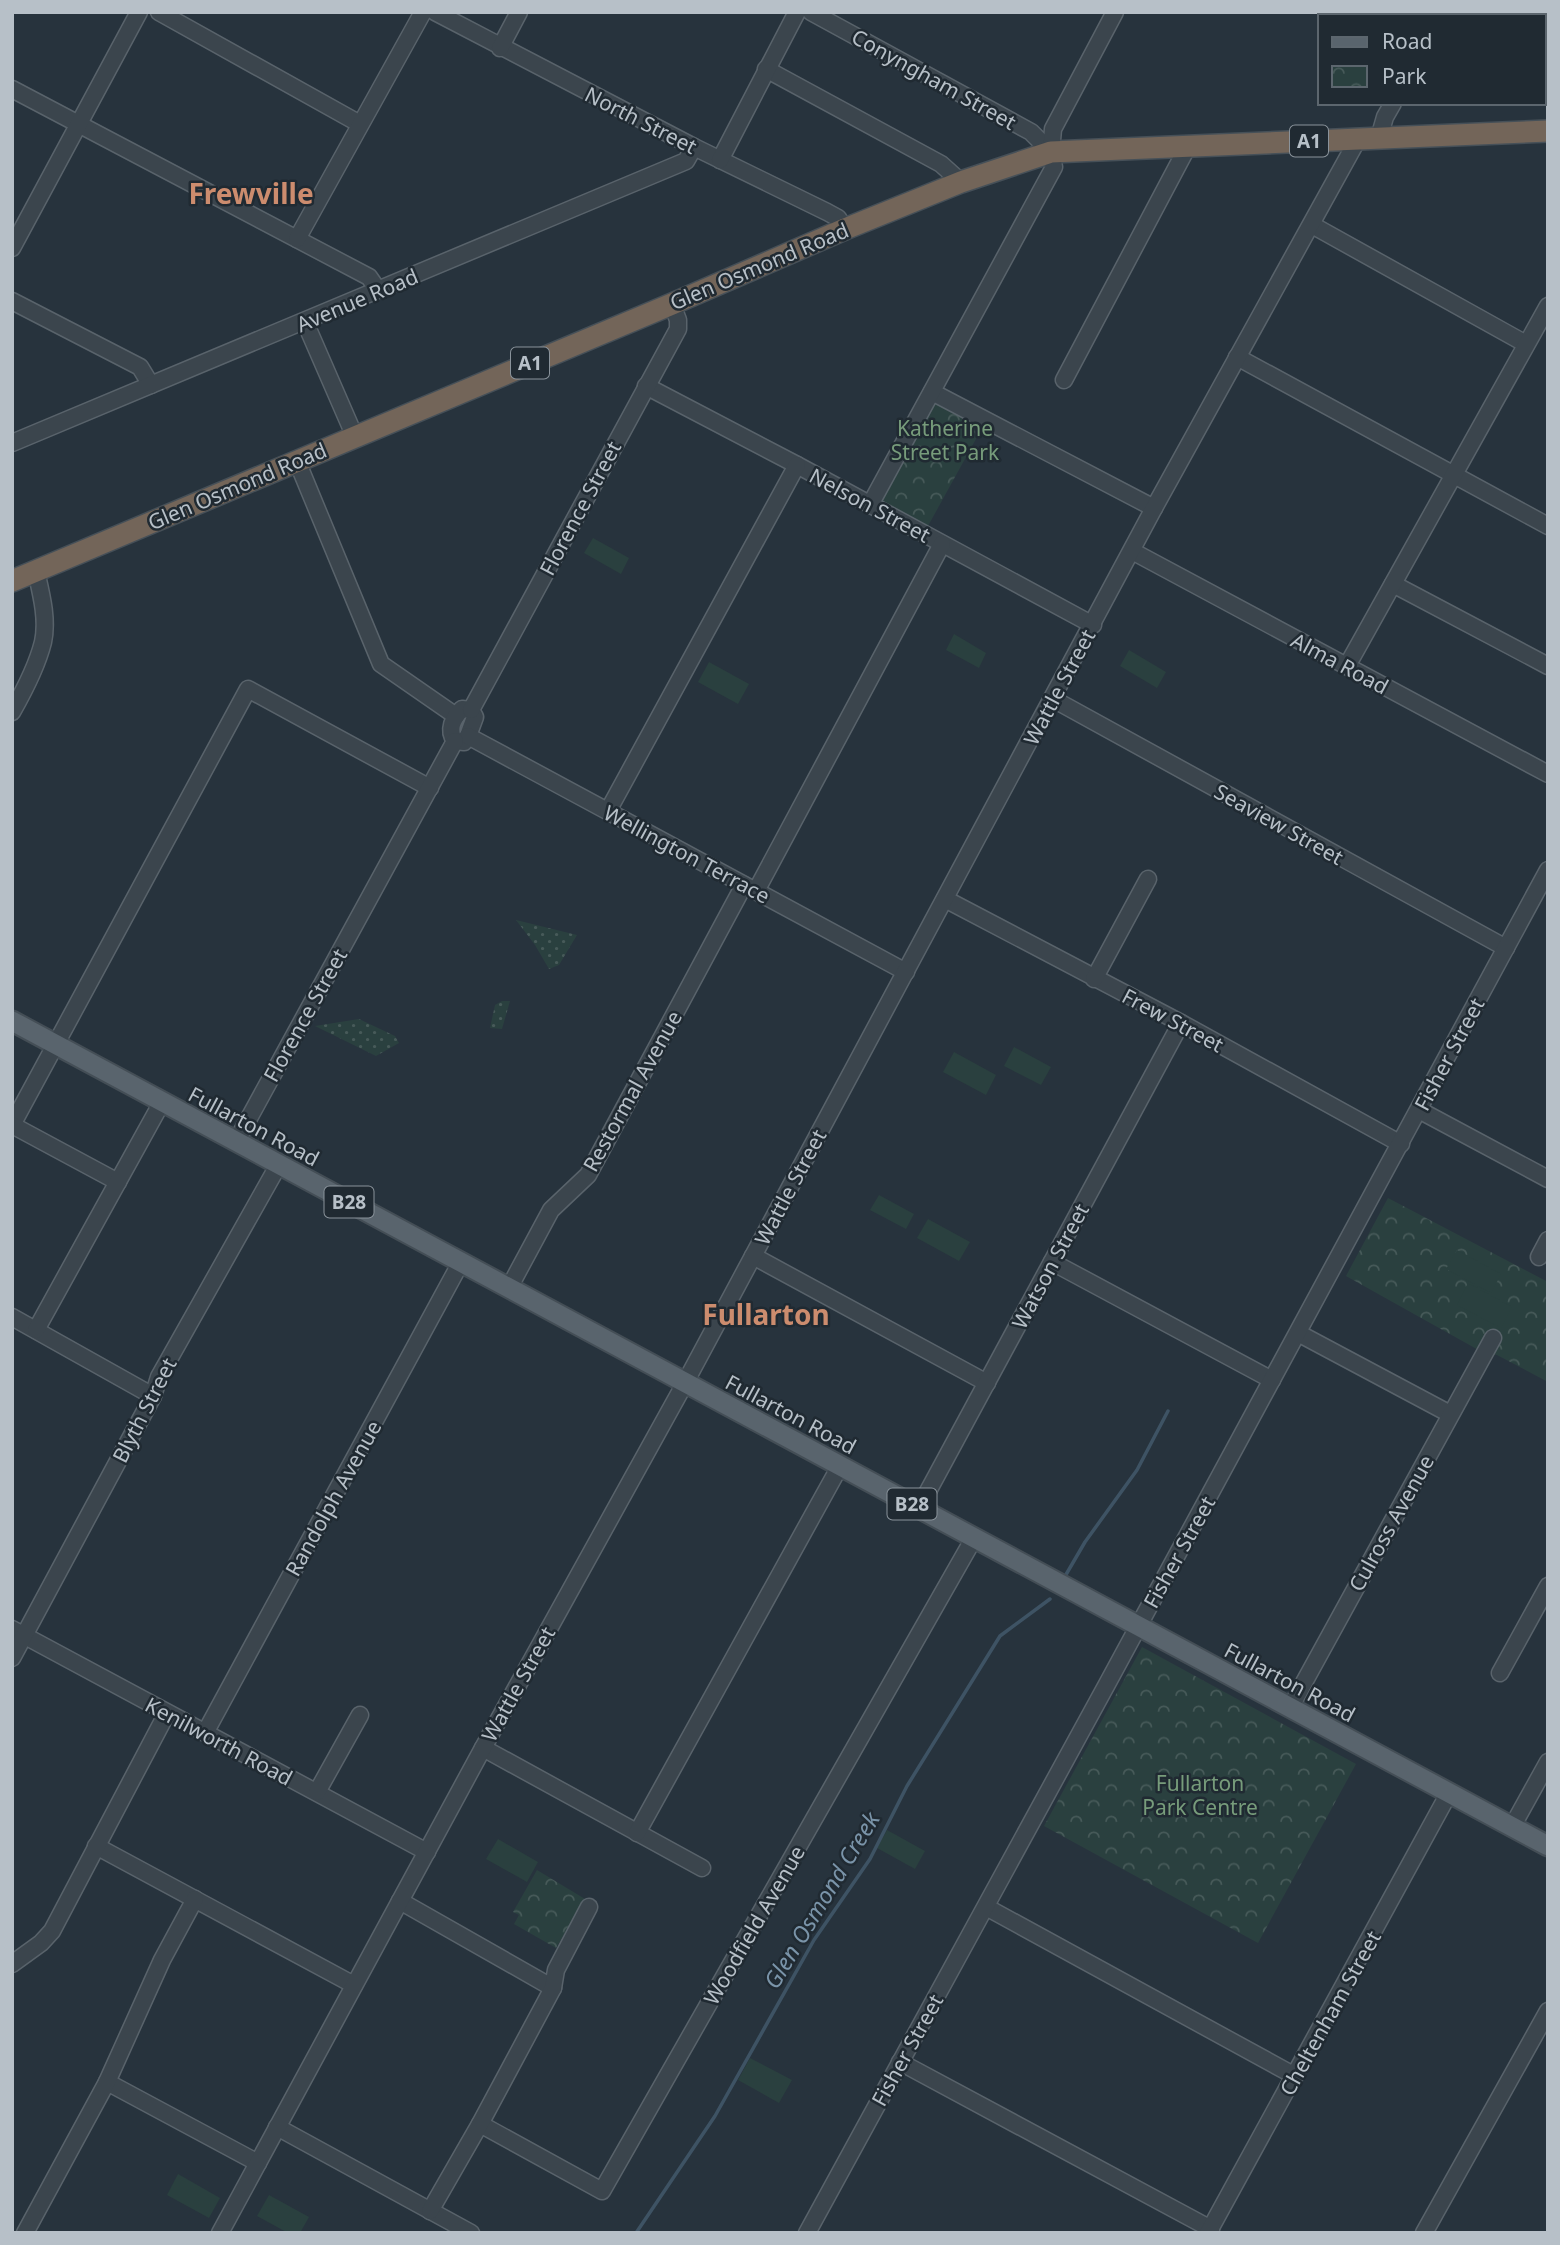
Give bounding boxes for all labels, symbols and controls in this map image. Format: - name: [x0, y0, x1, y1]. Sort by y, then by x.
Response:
- legend: [1318, 14, 1546, 105]
- street label: Conyngham Street: [847, 22, 1022, 136]
- text: Road: [1382, 27, 1432, 55]
- text: Park: [1382, 62, 1427, 90]
- street label: North Street: [580, 80, 702, 160]
- road number: A1: [1290, 125, 1328, 156]
- district label: Frewville: [188, 174, 314, 212]
- street label: Glen Osmond Road: [665, 216, 853, 316]
- street label: Avenue Road: [292, 262, 422, 338]
- road number: A1: [511, 348, 549, 378]
- park label: Katherine Street Park: [891, 414, 1000, 466]
- street label: Glen Osmond Road: [143, 436, 331, 536]
- street label: Florence Street: [533, 436, 627, 580]
- street label: Nelson Street: [805, 461, 936, 549]
- street label: Wattle Street: [1017, 624, 1101, 750]
- street label: Alma Road: [1287, 626, 1393, 700]
- street label: Seaview Street: [1210, 777, 1349, 871]
- street label: Wellington Terrace: [599, 798, 775, 910]
- street label: Florence Street: [257, 943, 353, 1087]
- street label: Frew Street: [1117, 982, 1229, 1059]
- street label: Fisher Street: [1408, 992, 1491, 1115]
- street label: Restormal Avenue: [576, 1006, 688, 1176]
- street label: Fullarton Road: [184, 1080, 324, 1172]
- street label: Wattle Street: [748, 1124, 832, 1250]
- road number: B28: [324, 1186, 374, 1218]
- street label: Watson Street: [1005, 1198, 1095, 1334]
- district label: Fullarton: [702, 1295, 830, 1333]
- street label: Blyth Street: [106, 1352, 183, 1467]
- street label: Fullarton Road: [721, 1368, 861, 1460]
- street label: Randolph Avenue: [279, 1415, 387, 1581]
- street label: Culross Avenue: [1342, 1450, 1440, 1596]
- road number: B28: [888, 1488, 936, 1520]
- street label: Fisher Street: [1137, 1491, 1221, 1613]
- street label: Wattle Street: [475, 1621, 561, 1747]
- street label: Fullarton Road: [1220, 1636, 1360, 1728]
- street label: Kenilworth Road: [140, 1690, 298, 1792]
- park label: Fullarton Park Centre: [1142, 1769, 1258, 1821]
- water label: Glen Osmond Creek: [756, 1804, 887, 1994]
- street label: Woodfield Avenue: [697, 1840, 811, 2010]
- street label: Cheltenham Street: [1273, 1925, 1387, 2100]
- street label: Fisher Street: [865, 1989, 949, 2111]

